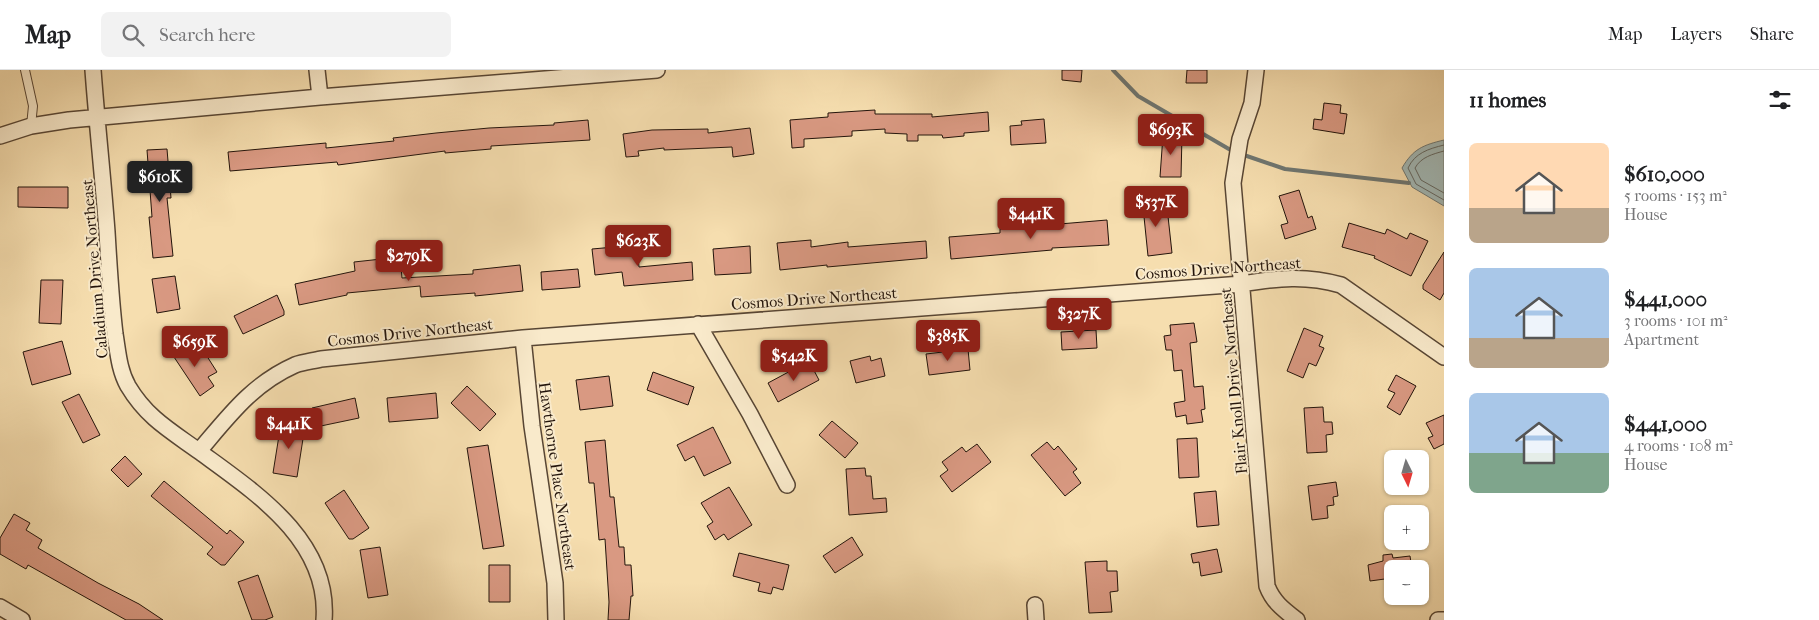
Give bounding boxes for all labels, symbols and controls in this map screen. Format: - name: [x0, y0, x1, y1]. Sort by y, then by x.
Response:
- search box: [101, 12, 451, 57]
- text: Map: [25, 21, 71, 49]
- icon: search: [119, 21, 147, 49]
- text: Search here: [159, 24, 255, 46]
- text: Map: [1608, 24, 1642, 45]
- text: Layers: [1670, 24, 1722, 45]
- text: Share: [1750, 24, 1794, 45]
- icon: filters: [1766, 86, 1794, 114]
- text: 11 homes: [1469, 88, 1546, 112]
- pin: $693K: [1136, 114, 1206, 156]
- text: $693K: [1149, 120, 1193, 139]
- pin: $610K: [125, 160, 195, 203]
- text: $610,000: [1624, 162, 1705, 186]
- icon: home: [1509, 163, 1569, 223]
- text: $610K: [138, 167, 182, 186]
- street label: Caladium Drive Northeast: [77, 178, 112, 359]
- pin: $537K: [1121, 186, 1191, 228]
- text: 5 rooms · 153 m²: [1624, 186, 1727, 205]
- text: $537K: [1135, 192, 1177, 211]
- pin: $441K: [996, 198, 1066, 240]
- text: $441K: [1008, 204, 1054, 223]
- text: House: [1624, 205, 1667, 224]
- pin: $623K: [603, 224, 673, 267]
- text: $623K: [616, 231, 660, 250]
- pin: $279K: [374, 240, 444, 282]
- text: $279K: [387, 246, 431, 265]
- street label: Cosmos Drive Northeast: [1134, 253, 1302, 284]
- street label: Cosmos Drive Northeast: [730, 283, 898, 314]
- street label: Flair Knoll Drive Northeast: [1216, 286, 1251, 475]
- text: $441,000: [1624, 287, 1707, 311]
- icon: home: [1509, 288, 1569, 348]
- pin: $327K: [1044, 298, 1114, 340]
- text: $327K: [1058, 304, 1100, 323]
- text: 3 rooms · 101 m²: [1624, 311, 1727, 330]
- street label: Cosmos Drive Northeast: [326, 314, 494, 351]
- pin: $385K: [913, 320, 983, 362]
- pin: $659K: [160, 326, 230, 368]
- text: $385K: [927, 326, 969, 345]
- text: Apartment: [1624, 330, 1699, 349]
- text: $659K: [173, 332, 217, 351]
- pin: $542K: [759, 340, 829, 382]
- text: $542K: [771, 346, 817, 365]
- street label: Hawthorne Place Northeast: [535, 381, 580, 572]
- pin: $441K: [254, 408, 324, 450]
- text: $441,000: [1624, 412, 1707, 436]
- icon: home: [1509, 413, 1569, 473]
- text: $441K: [266, 414, 312, 433]
- text: 4 rooms · 108 m²: [1624, 436, 1733, 455]
- north arrow: [1384, 450, 1429, 495]
- map controls: [1384, 450, 1429, 605]
- text: House: [1624, 455, 1667, 474]
- button: +: [1384, 505, 1429, 550]
- button: −: [1384, 560, 1429, 605]

